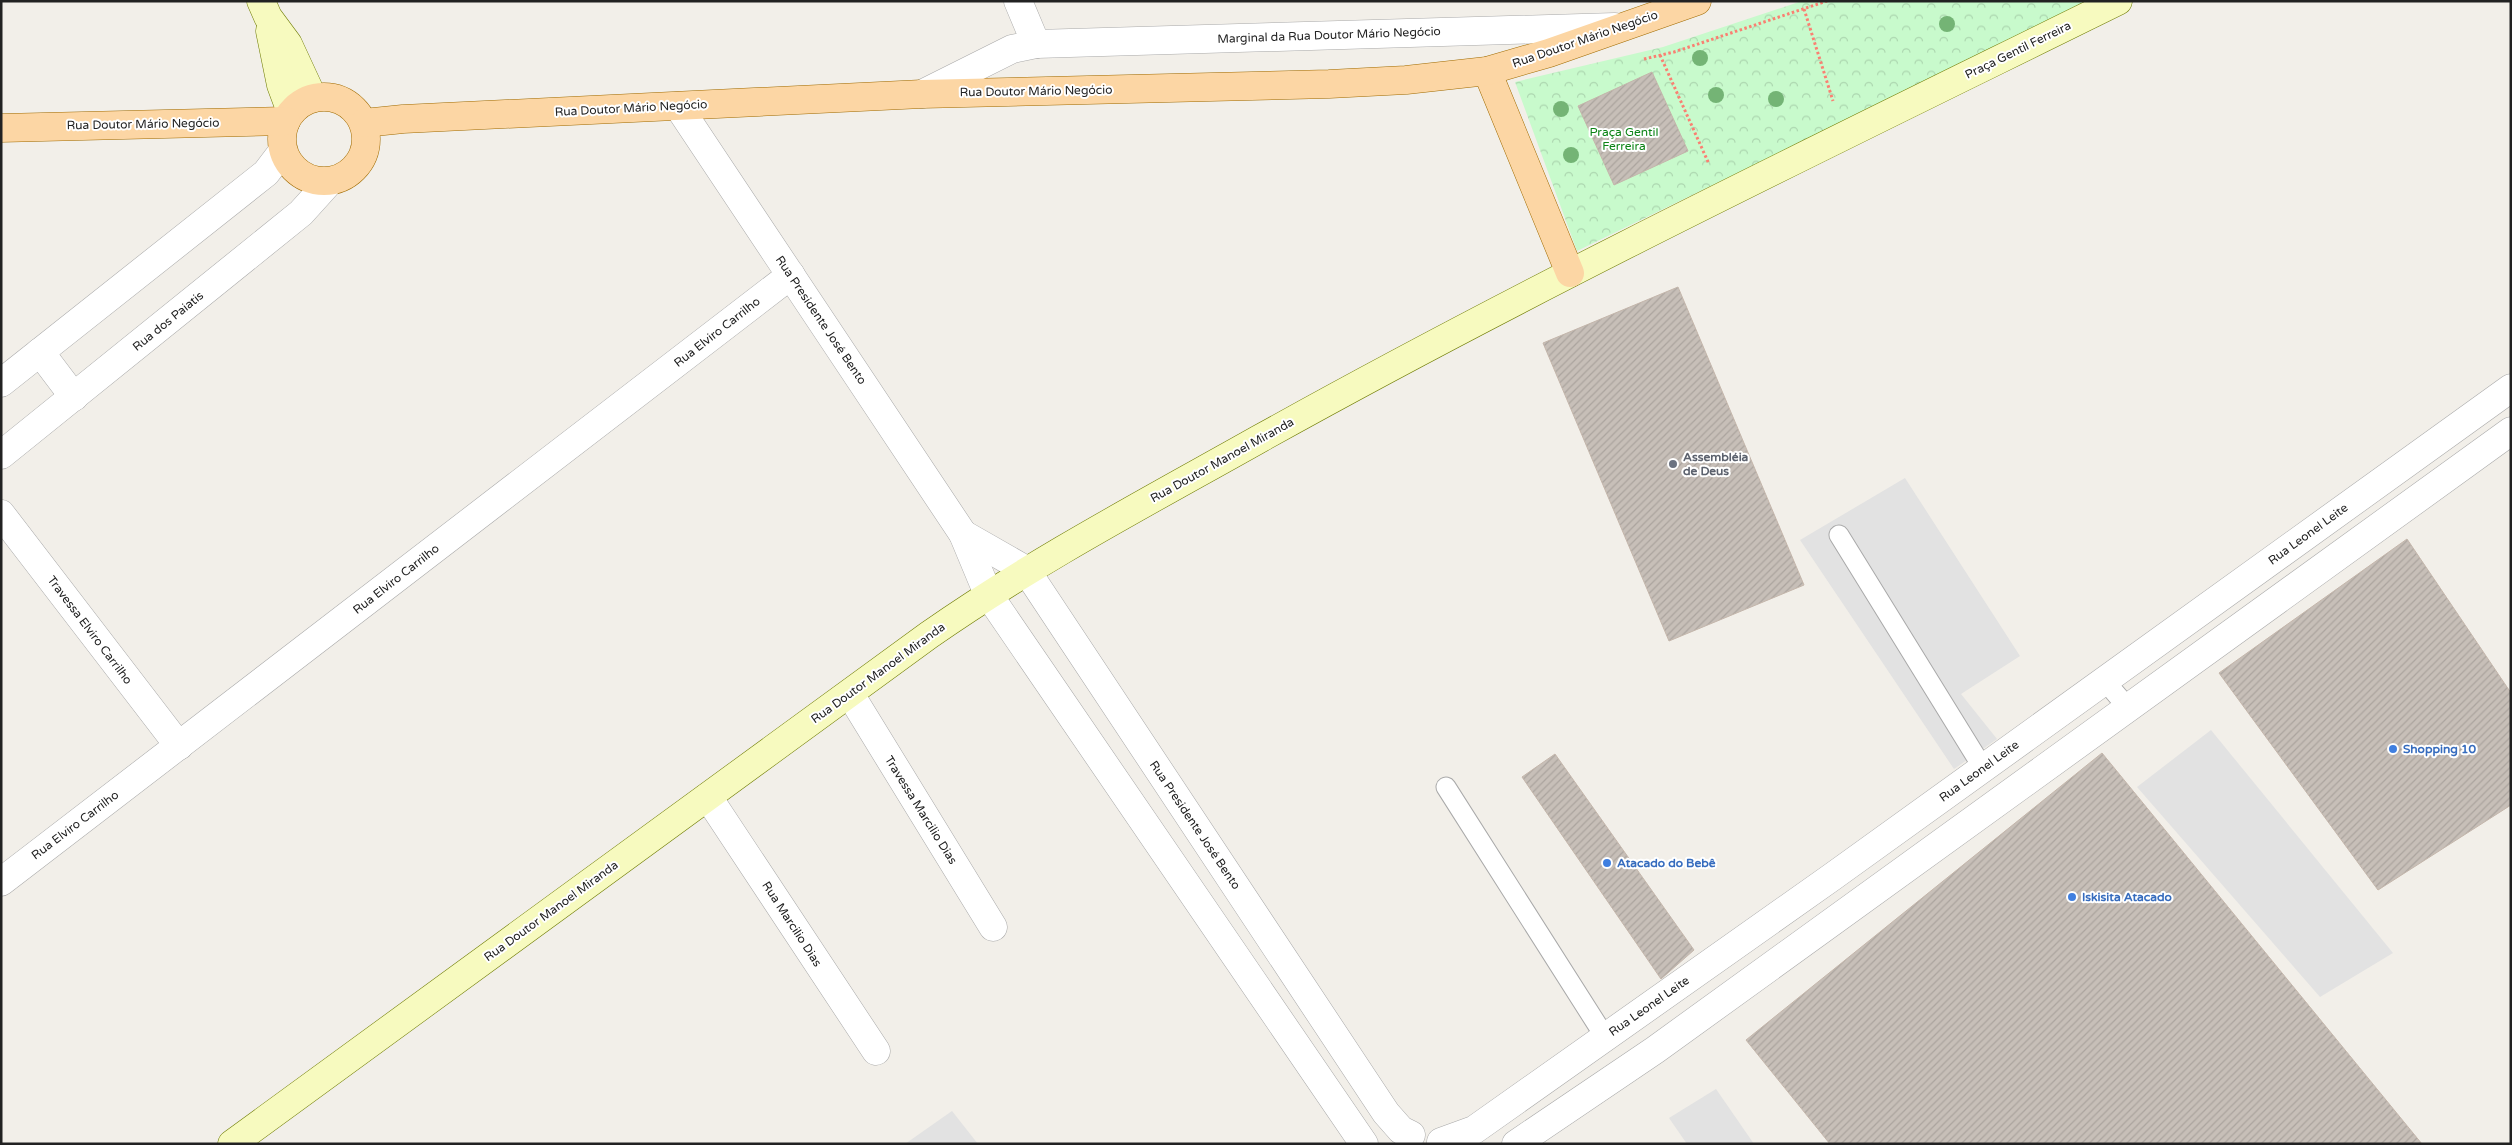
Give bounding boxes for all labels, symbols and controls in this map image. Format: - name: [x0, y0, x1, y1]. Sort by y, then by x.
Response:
- street label: Rua Doutor Mário Negócio: [1510, 8, 1660, 70]
- street label: Praça Gentil Ferreira: [1963, 18, 2073, 82]
- street label: Marginal da Rua Doutor Mário Negócio: [1217, 24, 1441, 46]
- street label: Rua Doutor Mário Negócio: [960, 83, 1112, 99]
- street label: Rua Doutor Mário Negócio: [554, 97, 708, 119]
- street label: Rua Doutor Mário Negócio: [67, 116, 219, 132]
- park label: Praça Gentil Ferreira: [1589, 125, 1659, 153]
- street label: Rua Presidente José Bento: [773, 253, 869, 387]
- street label: Rua dos Paiatis: [130, 288, 206, 354]
- street label: Rua Elviro Carrilho: [671, 294, 763, 370]
- street label: Rua Doutor Manoel Miranda: [1148, 415, 1296, 505]
- place label: Assembléia de Deus: [1683, 450, 1749, 478]
- marker: Assembléia de Deus: [1667, 458, 1679, 470]
- street label: Rua Leonel Leite: [2265, 500, 2351, 568]
- street label: Rua Elviro Carrilho: [350, 541, 442, 617]
- street label: Travessa Elviro Carrilho: [45, 573, 135, 687]
- street label: Rua Doutor Manoel Miranda: [808, 620, 948, 726]
- street label: Rua Leonel Leite: [1936, 737, 2022, 805]
- place label: Shopping 10: [2403, 742, 2477, 757]
- marker: Shopping 10: [2387, 743, 2399, 755]
- street label: Travessa Marcilio Dias: [882, 753, 960, 867]
- street label: Rua Presidente José Bento: [1147, 758, 1243, 892]
- street label: Rua Elviro Carrilho: [29, 788, 121, 862]
- place label: Atacado do Bebê: [1617, 856, 1716, 870]
- marker: Atacado do Bebê: [1601, 857, 1613, 869]
- street label: Rua Doutor Manoel Miranda: [481, 858, 621, 964]
- street label: Rua Marcilio Dias: [759, 879, 825, 969]
- place label: Iskisita Atacado: [2082, 890, 2172, 904]
- marker: Iskisita Atacado: [2066, 891, 2078, 903]
- street label: Rua Leonel Leite: [1606, 973, 1692, 1039]

